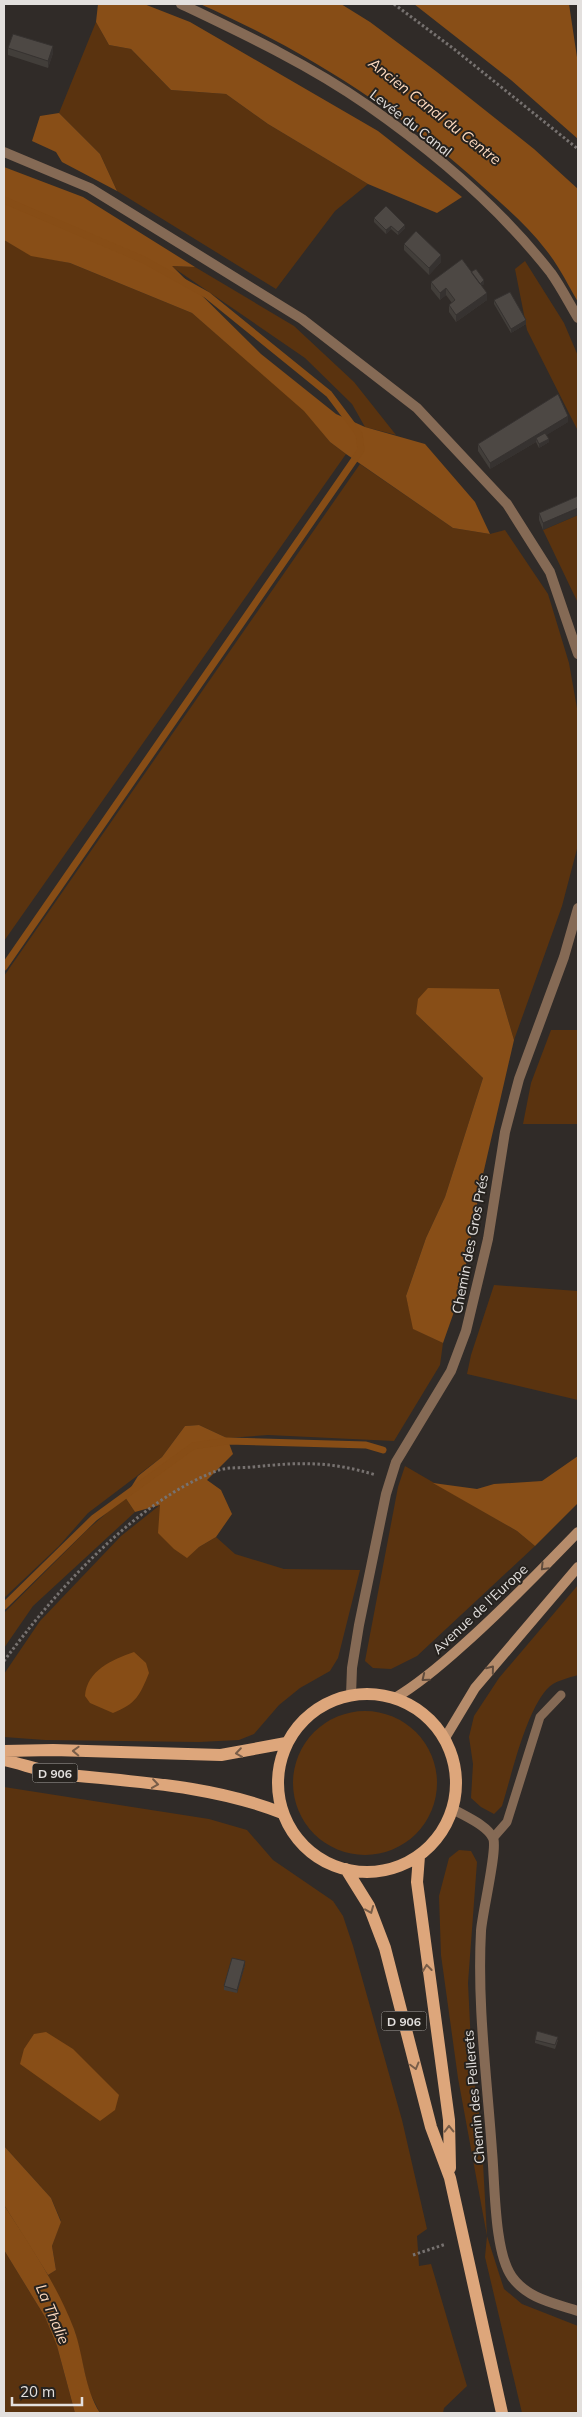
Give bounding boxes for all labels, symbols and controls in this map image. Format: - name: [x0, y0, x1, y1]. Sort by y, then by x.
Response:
- water label: Ancien Canal du Centre: [364, 53, 505, 169]
- street label: Levée du Canal: [366, 85, 456, 161]
- street label: Chemin des Gros Prés: [448, 1173, 492, 1315]
- street label: Avenue de l'Europe: [429, 1560, 531, 1658]
- one-way arrow: [541, 1562, 550, 1571]
- one-way arrow: [485, 1665, 494, 1674]
- one-way arrow: [422, 1672, 431, 1680]
- one-way arrow: [72, 1746, 80, 1756]
- one-way arrow: [234, 1747, 242, 1758]
- road number: D 906: [32, 1764, 78, 1782]
- one-way arrow: [151, 1778, 159, 1788]
- one-way arrow: [365, 1906, 375, 1914]
- one-way arrow: [422, 1964, 433, 1972]
- road number: D 906: [382, 2012, 426, 2030]
- street label: Chemin des Pellerets: [459, 2029, 489, 2165]
- one-way arrow: [410, 2062, 420, 2070]
- one-way arrow: [444, 2125, 455, 2133]
- water label: La Thalie: [32, 2281, 74, 2347]
- scale bar: [12, 2374, 82, 2406]
- text: 20 m: [20, 2382, 55, 2401]

